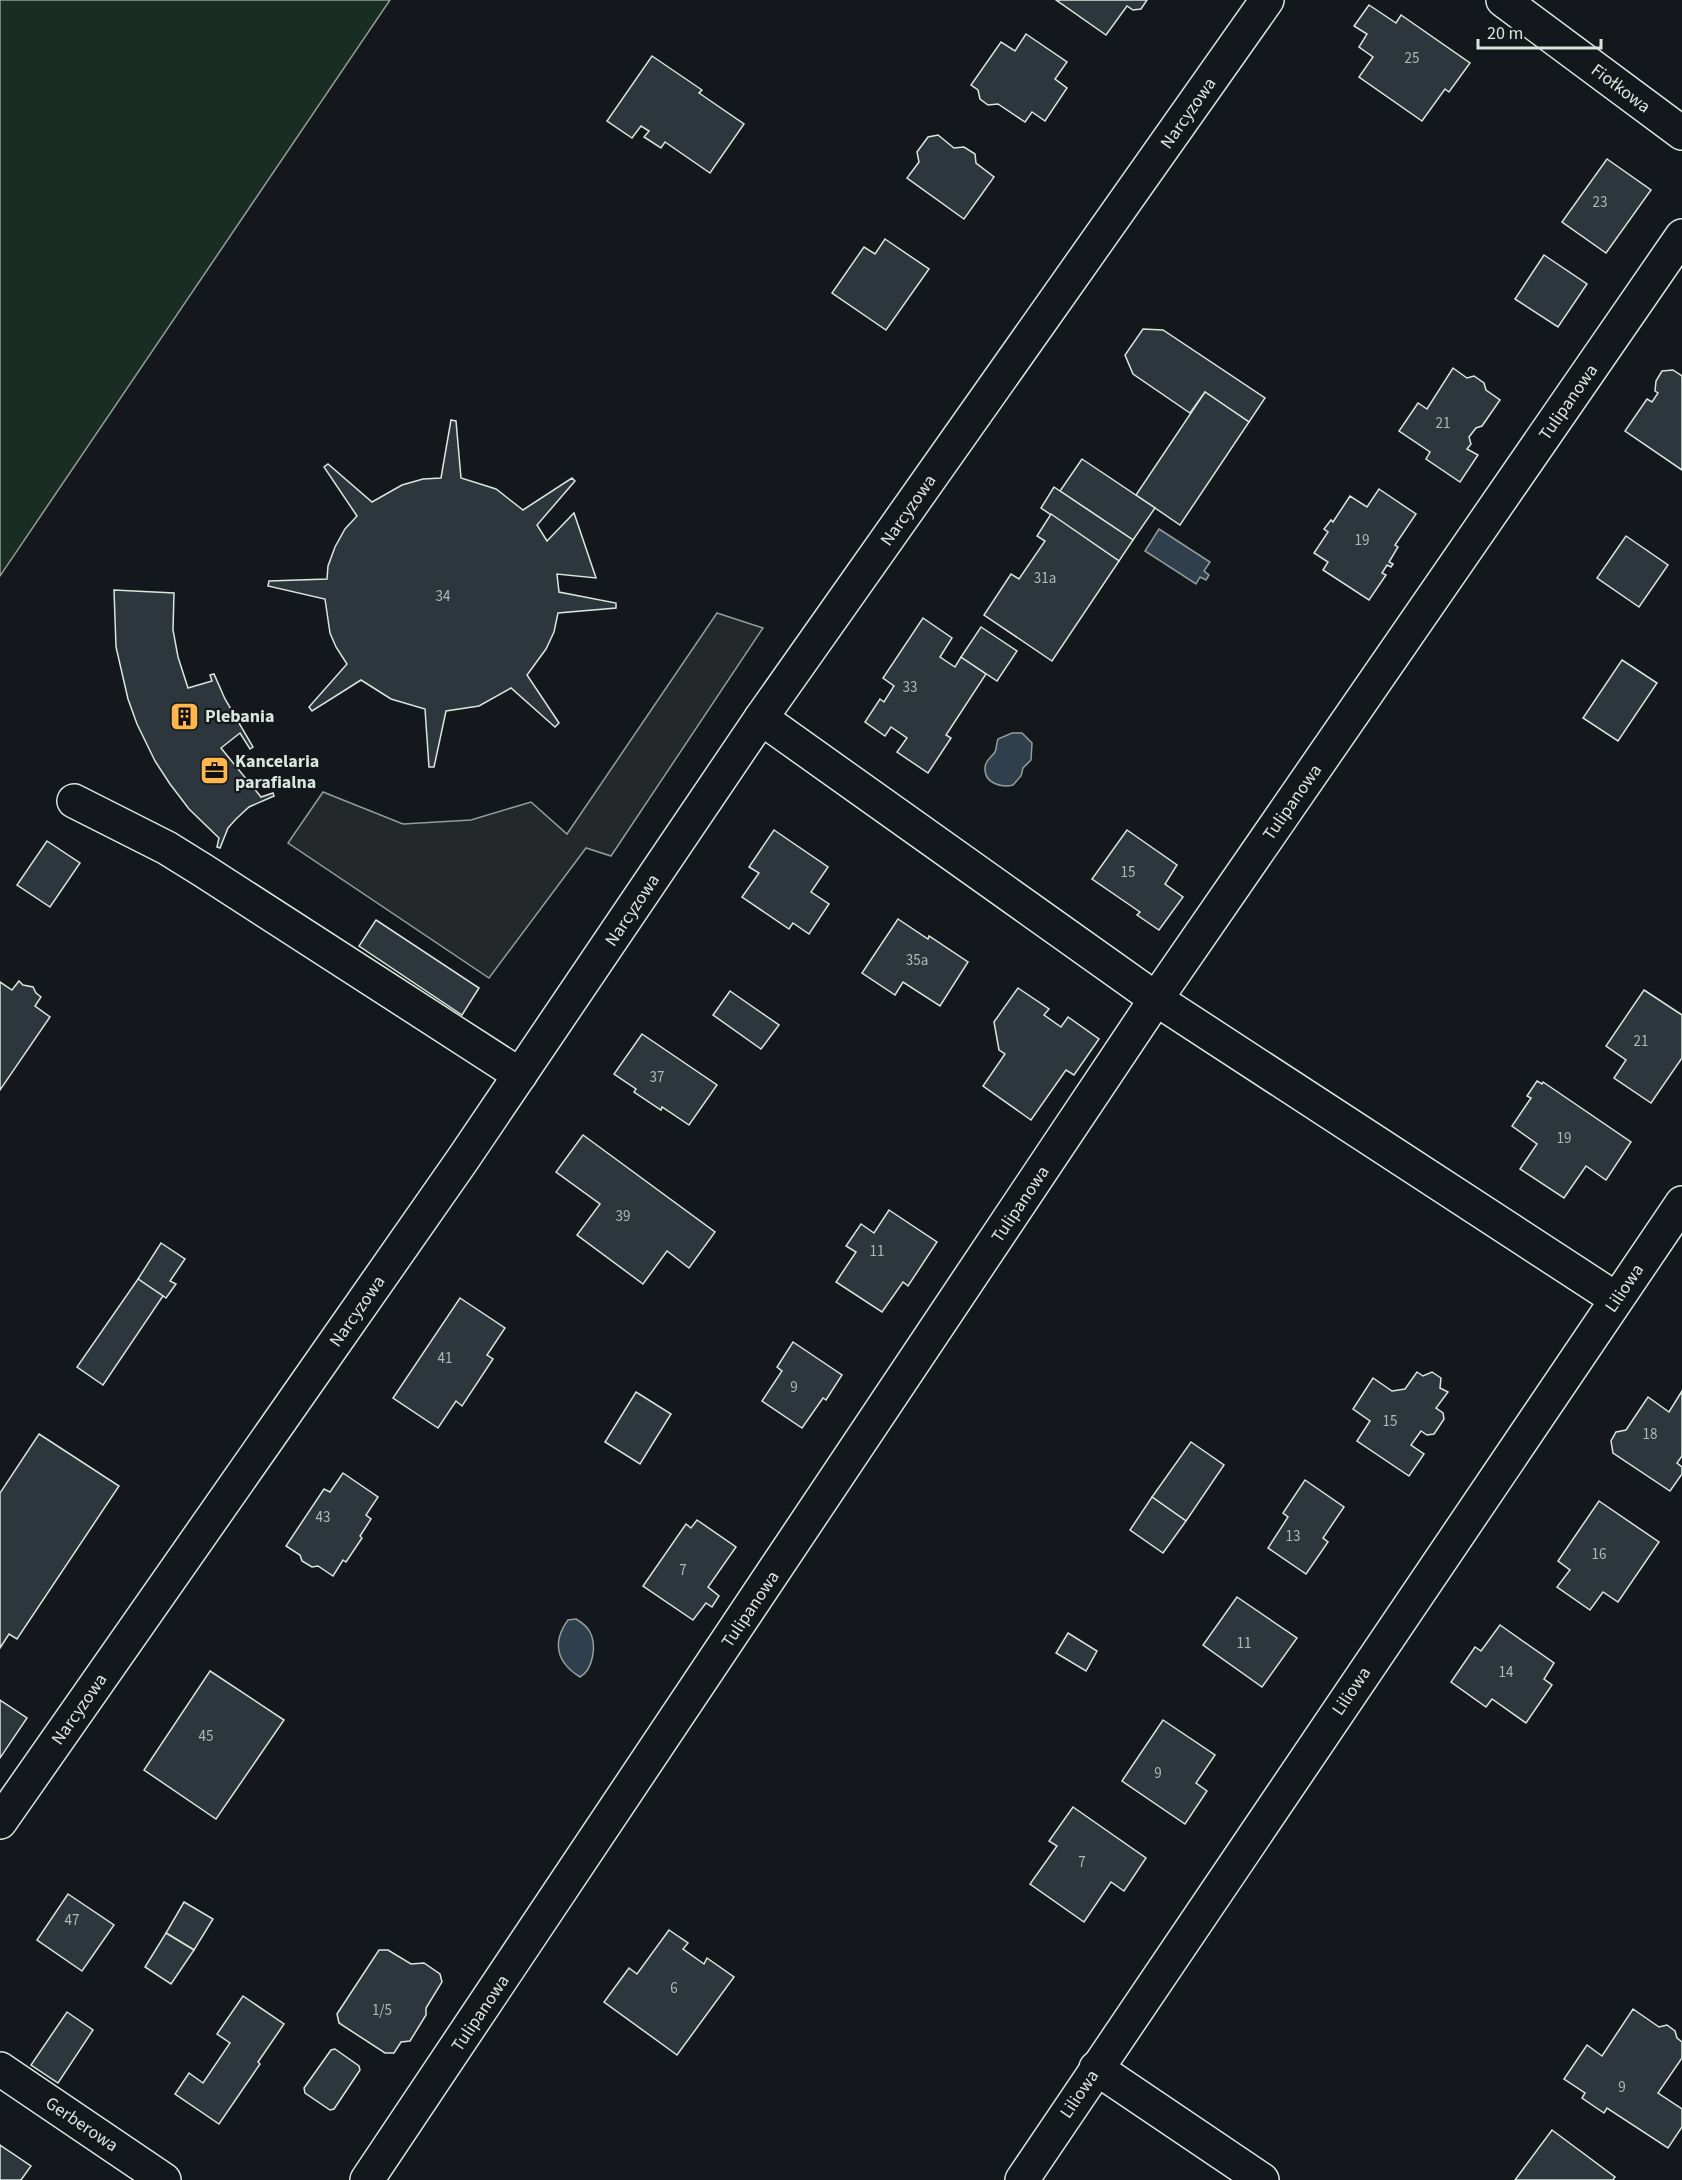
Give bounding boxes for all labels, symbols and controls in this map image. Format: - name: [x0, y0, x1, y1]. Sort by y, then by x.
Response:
- scale bar: [1478, 12, 1601, 50]
- text: 20 m: [1487, 21, 1523, 46]
- house number: 25: [1405, 48, 1419, 69]
- street label: Fiołkowa: [1586, 58, 1656, 119]
- street label: Narcyzowa: [1155, 72, 1222, 154]
- house number: 23: [1593, 192, 1607, 213]
- street label: Tulipanowa: [1533, 359, 1604, 445]
- house number: 21: [1436, 413, 1450, 434]
- street label: Narcyzowa: [875, 469, 942, 551]
- house number: 19: [1355, 530, 1369, 551]
- house number: 31a: [1034, 568, 1056, 589]
- house number: 34: [436, 586, 451, 607]
- house number: 33: [903, 677, 917, 698]
- building icon: Plebania: [168, 700, 200, 732]
- place label: Plebania: [205, 704, 275, 729]
- place label: Kancelaria parafialna: [235, 749, 319, 795]
- office icon: Kancelaria parafialna: [198, 755, 230, 787]
- street label: Tulipanowa: [1257, 759, 1328, 845]
- house number: 15: [1121, 862, 1135, 883]
- street label: Narcyzowa: [599, 869, 666, 951]
- house number: 35a: [906, 950, 928, 971]
- house number: 21: [1634, 1031, 1648, 1052]
- house number: 37: [650, 1067, 664, 1088]
- house number: 19: [1557, 1128, 1571, 1149]
- street label: Tulipanowa: [985, 1161, 1055, 1248]
- house number: 39: [616, 1206, 630, 1227]
- house number: 11: [870, 1241, 884, 1262]
- street label: Liliowa: [1599, 1259, 1650, 1318]
- street label: Narcyzowa: [324, 1270, 391, 1352]
- house number: 41: [438, 1348, 452, 1369]
- house number: 9: [790, 1377, 798, 1398]
- house number: 15: [1383, 1411, 1397, 1432]
- house number: 18: [1643, 1424, 1657, 1445]
- house number: 43: [316, 1507, 330, 1528]
- house number: 13: [1286, 1526, 1300, 1547]
- house number: 16: [1592, 1544, 1606, 1565]
- house number: 7: [679, 1560, 687, 1581]
- street label: Tulipanowa: [715, 1566, 785, 1653]
- house number: 11: [1237, 1633, 1251, 1654]
- street label: Liliowa: [1326, 1662, 1377, 1721]
- house number: 14: [1499, 1662, 1514, 1683]
- street label: Narcyzowa: [46, 1668, 113, 1750]
- house number: 45: [199, 1726, 213, 1747]
- house number: 9: [1154, 1763, 1162, 1784]
- house number: 7: [1078, 1852, 1086, 1873]
- house number: 47: [65, 1910, 79, 1931]
- street label: Tulipanowa: [445, 1970, 515, 2057]
- house number: 6: [670, 1978, 678, 1999]
- house number: 1/5: [372, 2000, 392, 2021]
- street label: Liliowa: [1054, 2065, 1105, 2124]
- house number: 9: [1618, 2077, 1626, 2098]
- street label: Gerberowa: [40, 2091, 123, 2158]

